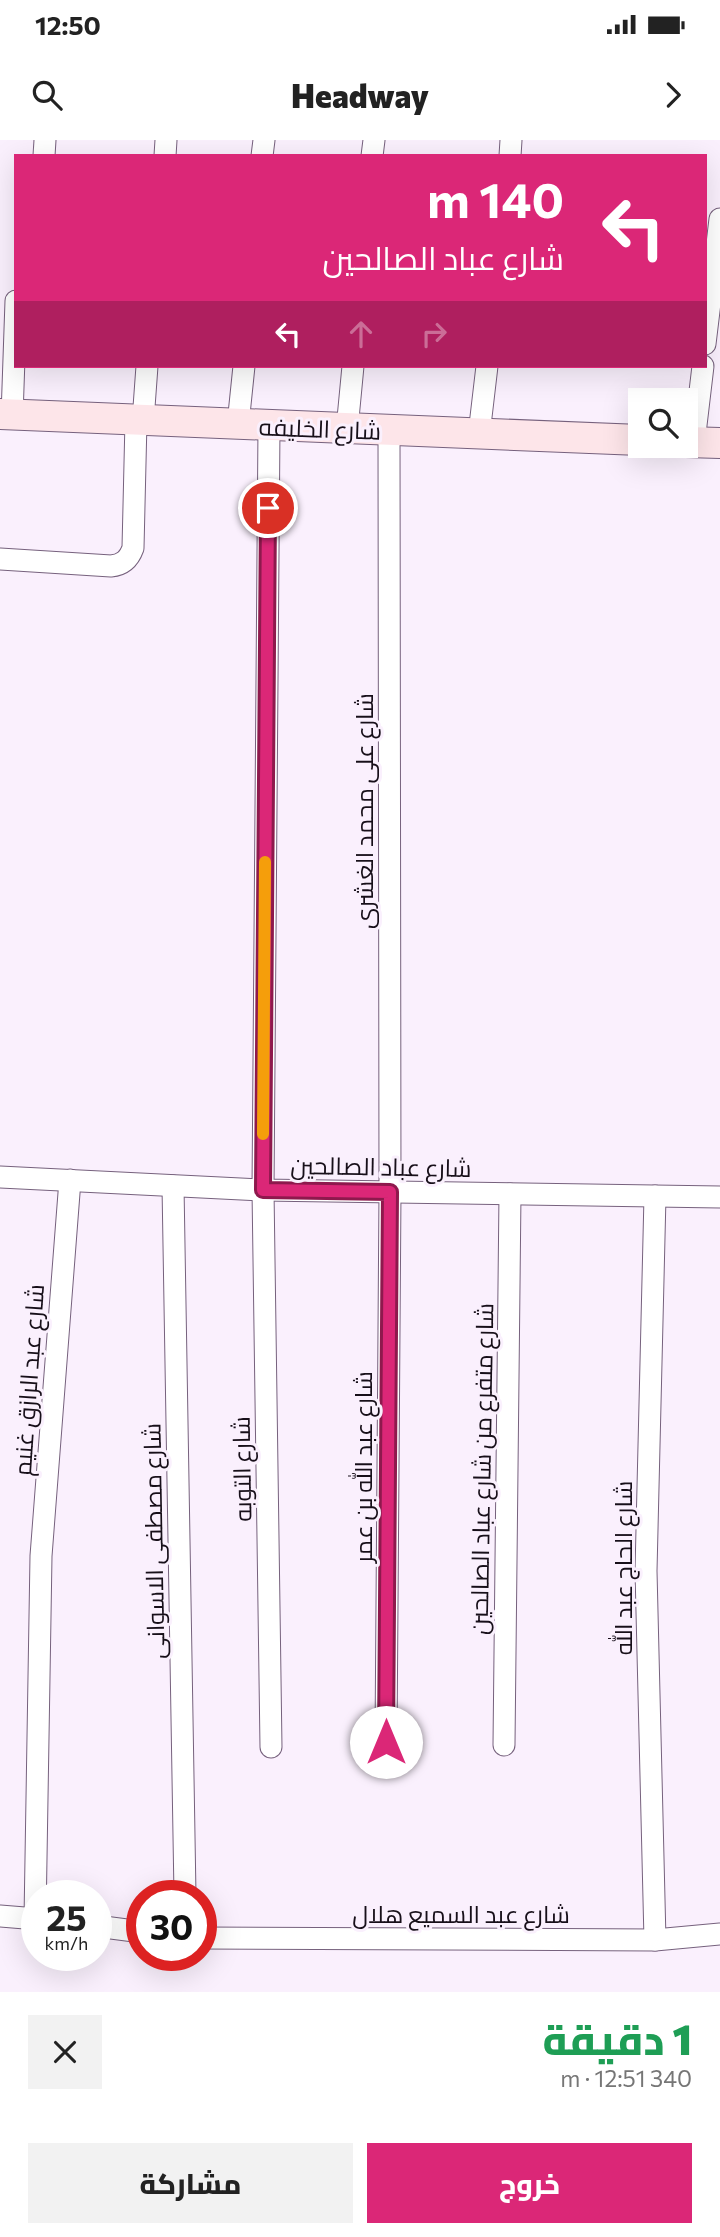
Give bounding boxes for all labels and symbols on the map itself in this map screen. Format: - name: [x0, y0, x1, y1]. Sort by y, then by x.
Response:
- street label: شارع الخليفه: [258, 411, 382, 448]
- pin: [238, 478, 298, 538]
- street label: شارع على محمد الغشرى: [349, 693, 381, 929]
- street label: شارع عباد الصالحين: [290, 1150, 472, 1185]
- street label: شارع عبد الرازق غنيم: [7, 1283, 52, 1477]
- street label: شارع متفرع من شارع عباد الصالحين: [464, 1303, 501, 1635]
- street label: شارع عبد الله بن عمر: [348, 1371, 380, 1565]
- street label: شارع التوبه: [226, 1416, 259, 1522]
- street label: شارع مصطفى الاسوانى: [136, 1423, 173, 1659]
- street label: شارع الحاج عبد الله: [608, 1481, 640, 1655]
- position arrow: [349, 1705, 423, 1779]
- speed limit sign: 30: [126, 1880, 217, 1971]
- street label: شارع عبد السميع هلال: [352, 1899, 570, 1931]

